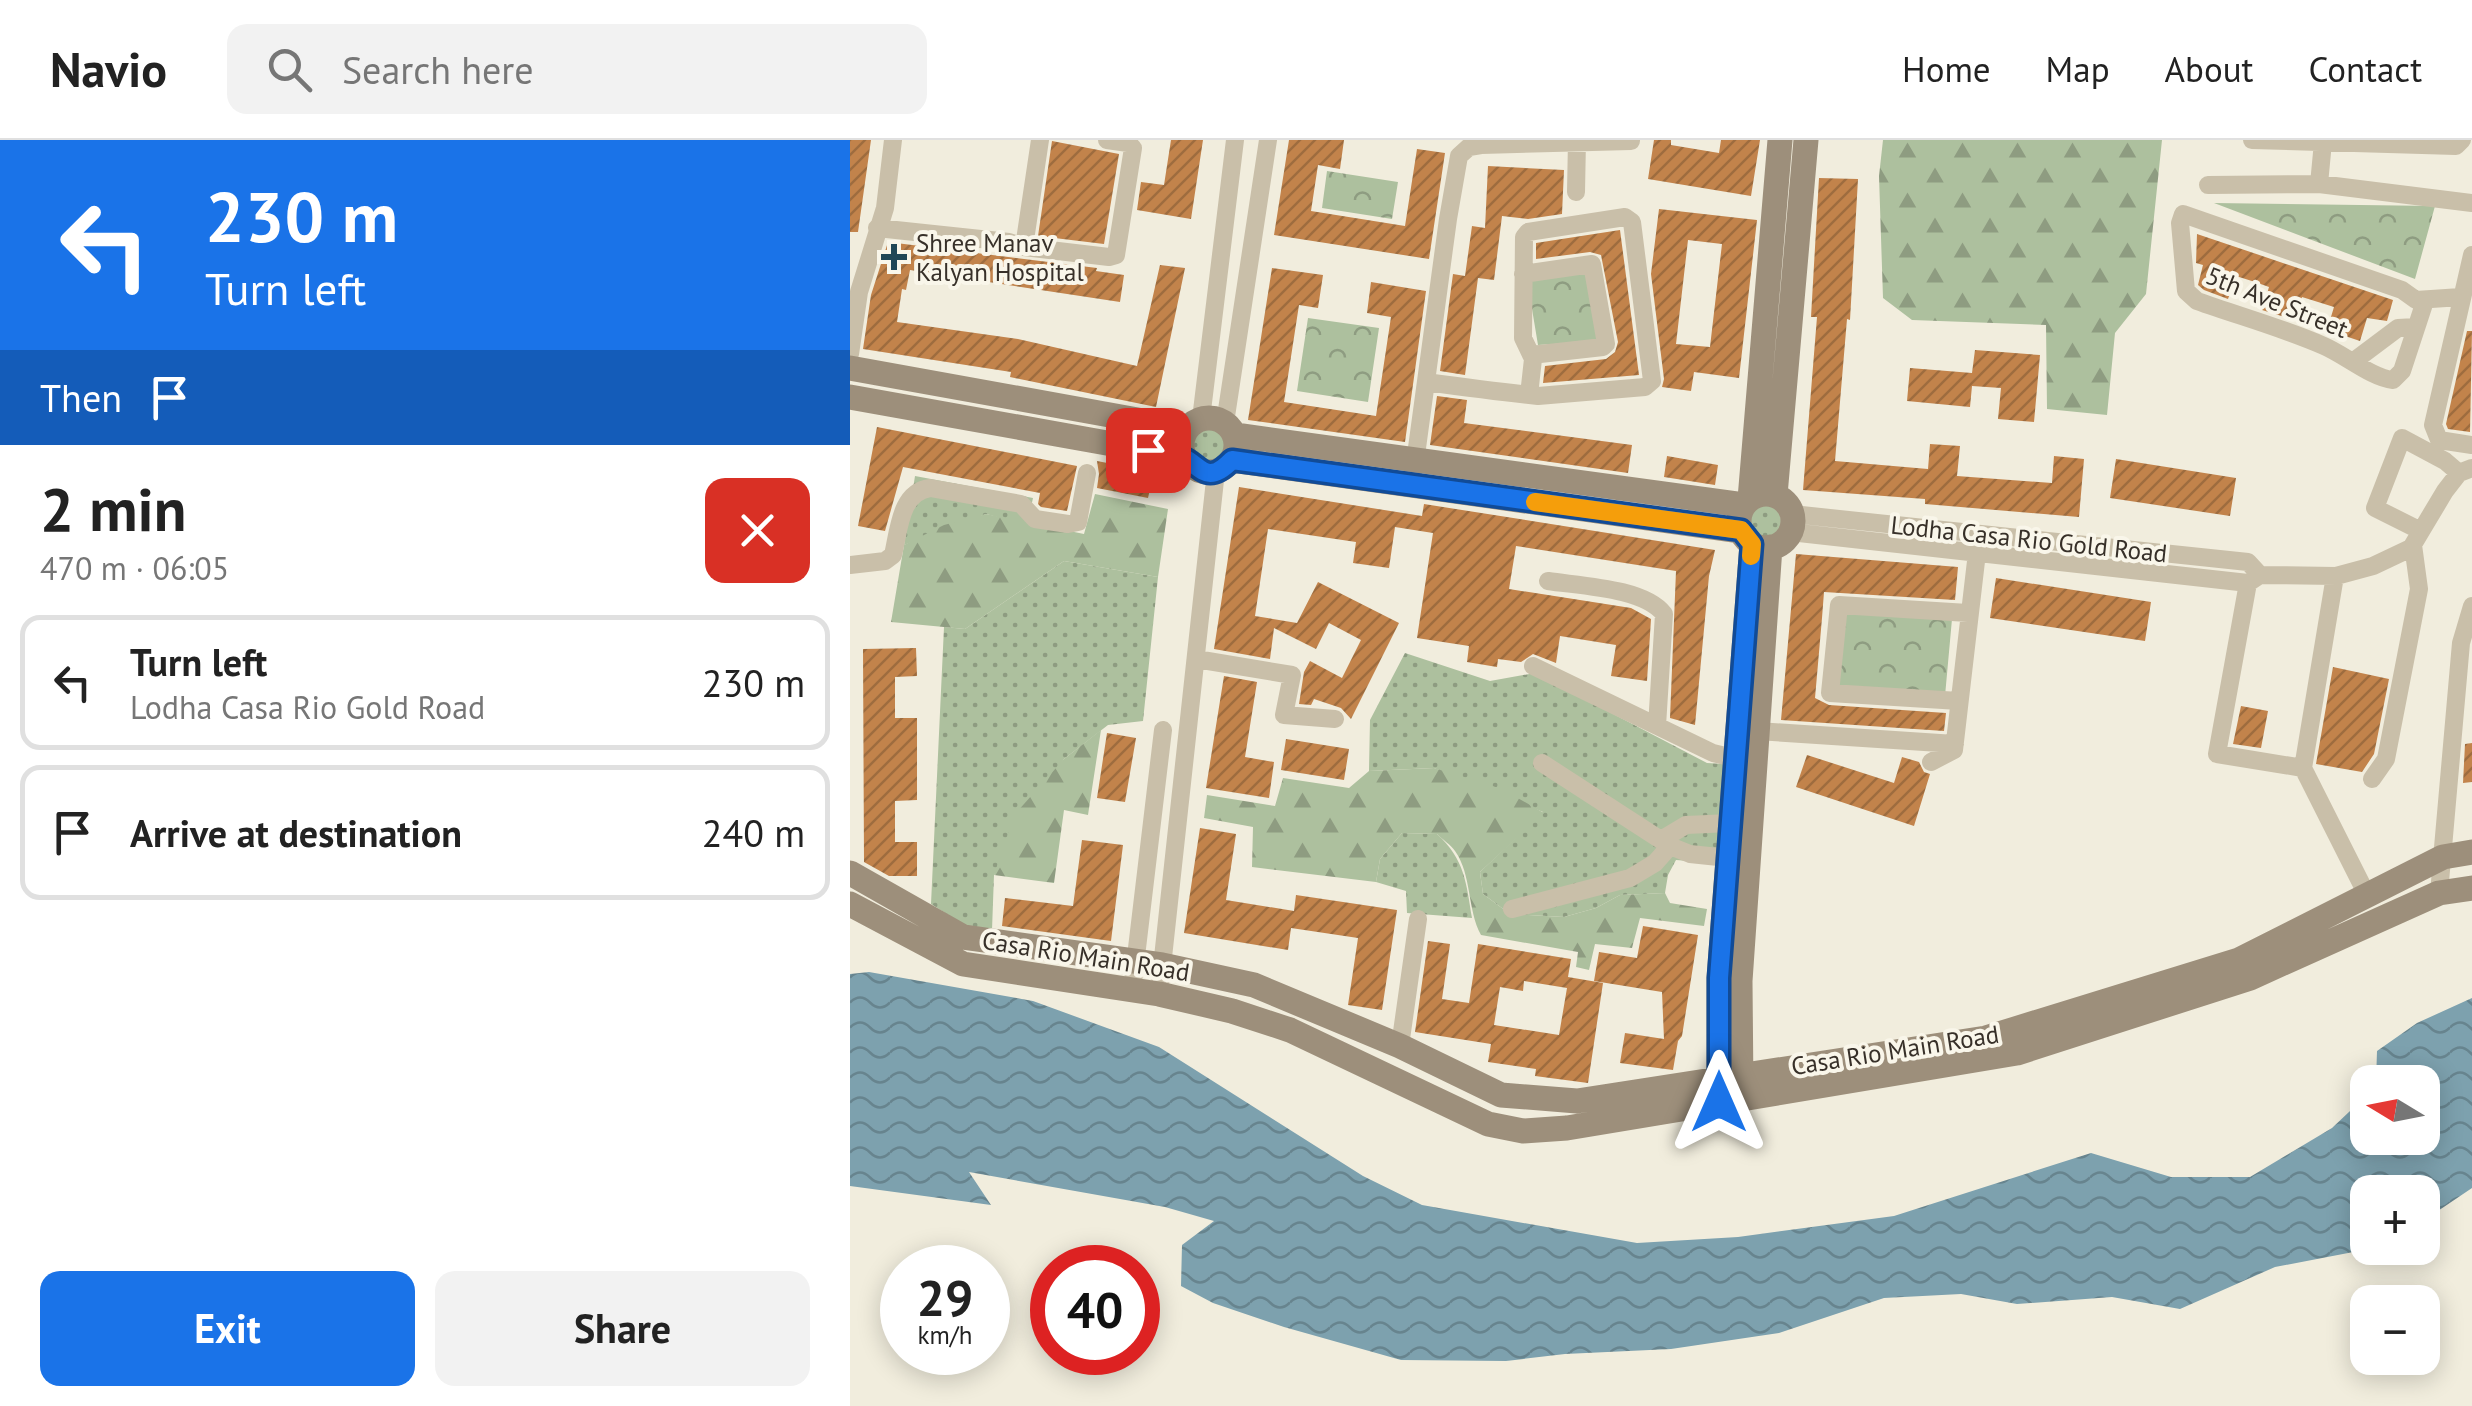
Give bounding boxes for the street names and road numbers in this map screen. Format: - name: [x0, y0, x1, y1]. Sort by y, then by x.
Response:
- street label: 5th Ave Street: [2201, 259, 2353, 345]
- street label: Lodha Casa Rio Gold Road: [1889, 509, 2169, 569]
- street label: Casa Rio Main Road: [980, 924, 1192, 988]
- street label: Casa Rio Main Road: [1789, 1018, 2001, 1082]

